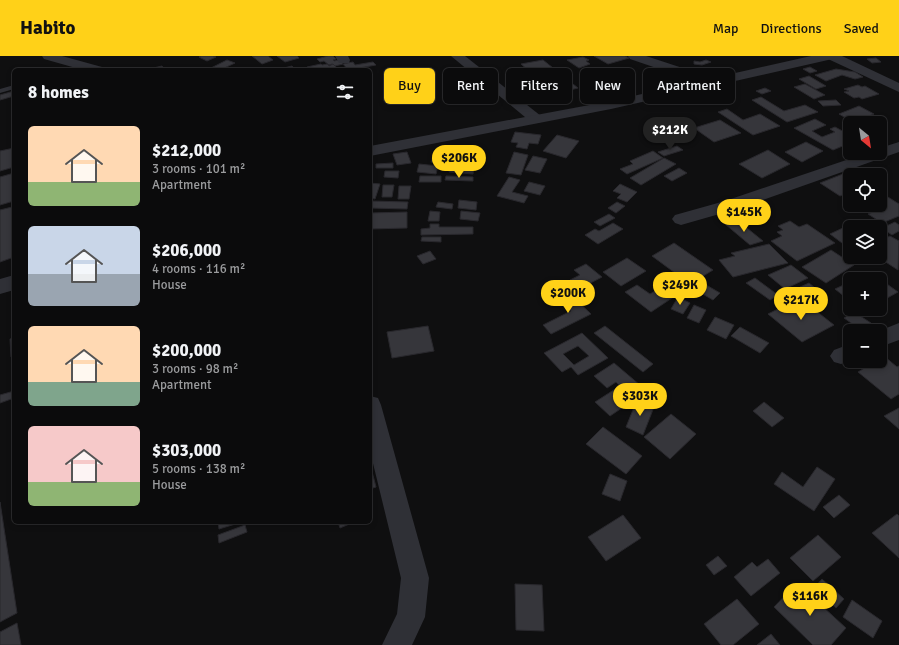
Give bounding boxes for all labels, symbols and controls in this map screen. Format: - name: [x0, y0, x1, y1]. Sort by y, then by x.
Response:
- text: Habito: [20, 16, 75, 40]
- text: Map: [713, 20, 739, 37]
- text: Directions: [761, 20, 822, 37]
- text: Saved: [844, 20, 879, 37]
- chip: Buy: [384, 68, 435, 104]
- chip: Rent: [443, 68, 498, 104]
- chip: Filters: [506, 68, 572, 104]
- chip: New: [580, 68, 635, 104]
- chip: Apartment: [643, 68, 735, 104]
- icon: filters: [334, 81, 356, 103]
- text: 8 homes: [28, 82, 89, 103]
- north arrow: [843, 116, 887, 160]
- map controls: [843, 116, 887, 368]
- pin: $212K: [642, 117, 698, 151]
- text: $212K: [652, 122, 688, 138]
- text: $212,000: [152, 140, 221, 161]
- icon: home: [60, 142, 108, 190]
- pin: $206K: [431, 145, 487, 179]
- text: $206K: [441, 150, 477, 166]
- text: 3 rooms · 101 m²: [152, 161, 245, 177]
- button: locate: [843, 168, 887, 212]
- text: Apartment: [152, 177, 212, 193]
- pin: $145K: [716, 199, 772, 233]
- text: $145K: [726, 204, 762, 220]
- button: layers: [843, 220, 887, 264]
- text: $206,000: [152, 240, 221, 261]
- icon: home: [60, 242, 108, 290]
- text: 4 rooms · 116 m²: [152, 261, 245, 277]
- pin: $249K: [652, 272, 708, 306]
- button: +: [843, 272, 887, 316]
- text: House: [152, 277, 187, 293]
- text: $249K: [662, 277, 698, 293]
- pin: $200K: [540, 280, 596, 314]
- text: $200K: [550, 285, 586, 301]
- pin: $217K: [773, 287, 829, 321]
- text: $217K: [783, 292, 819, 308]
- button: −: [843, 324, 887, 368]
- text: $200,000: [152, 340, 221, 361]
- icon: home: [60, 342, 108, 390]
- text: 3 rooms · 98 m²: [152, 361, 238, 377]
- text: Apartment: [152, 377, 212, 393]
- pin: $303K: [612, 383, 668, 417]
- text: $303K: [622, 388, 658, 404]
- text: $303,000: [152, 440, 221, 461]
- icon: home: [60, 442, 108, 490]
- text: 5 rooms · 138 m²: [152, 461, 245, 477]
- text: House: [152, 477, 187, 493]
- pin: $116K: [782, 583, 838, 617]
- text: $116K: [792, 588, 828, 604]

